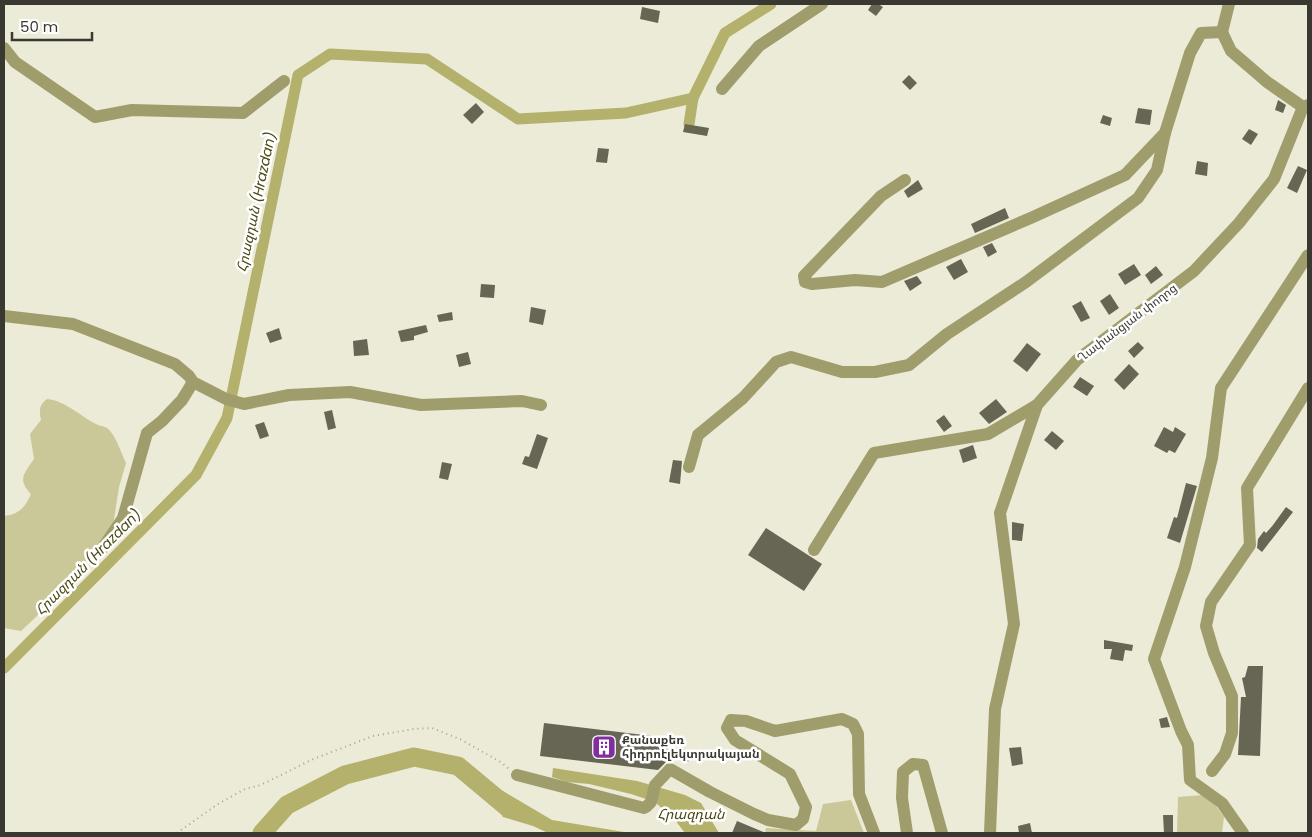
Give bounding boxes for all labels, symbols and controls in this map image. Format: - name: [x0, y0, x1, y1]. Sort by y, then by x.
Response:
- scale bar: [12, 10, 92, 42]
- text: 50 m: [20, 16, 58, 37]
- water label: Հրազդան (Hrazdan): [231, 130, 281, 274]
- street label: Ղափանցյան փողոց: [1073, 279, 1180, 366]
- water label: Հրազդան (Hrazdan): [31, 505, 145, 619]
- place label: Քանաքեռ հիդրոէլեկտրակայան: [622, 731, 760, 762]
- building icon: Քանաքեռ հիդրոէլեկտրակայան: [591, 734, 617, 760]
- water label: Հրազդան: [657, 804, 725, 824]

